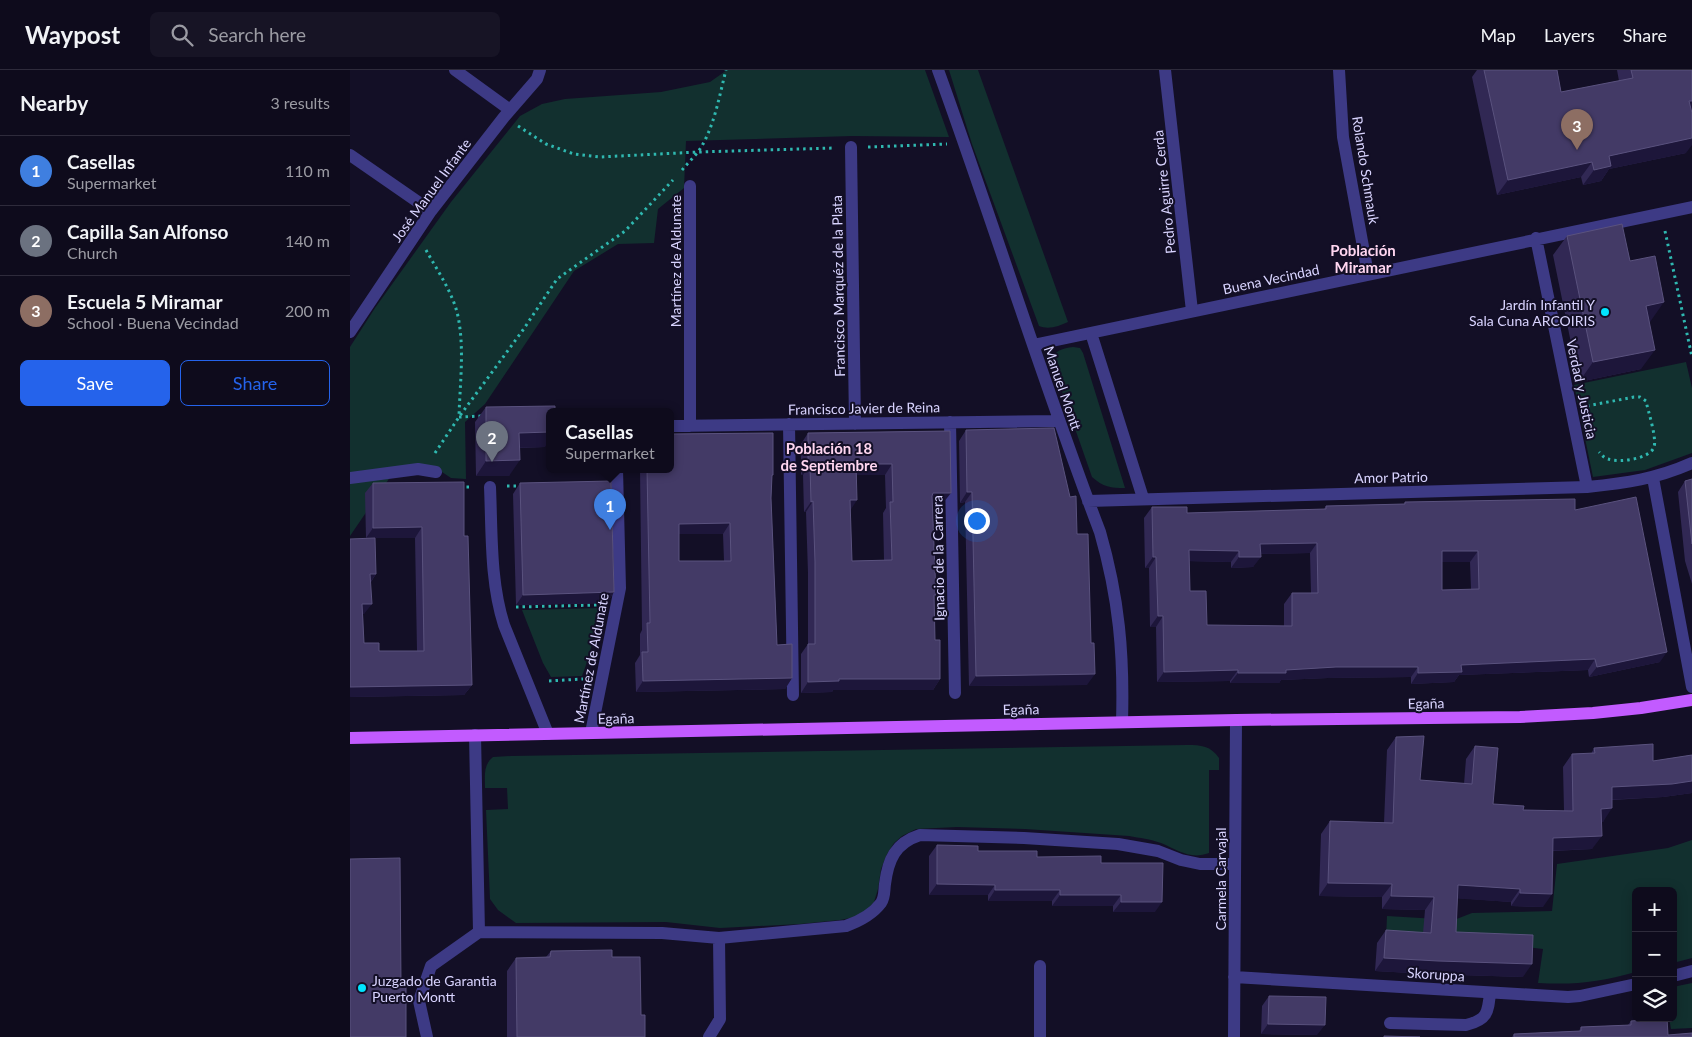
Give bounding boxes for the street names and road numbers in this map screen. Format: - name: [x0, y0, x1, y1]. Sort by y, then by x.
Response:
- street label: Rolando Schmauk: [1349, 115, 1383, 226]
- street label: Pedro Aguirre Cerda: [1149, 129, 1179, 255]
- street label: José Manuel Infante: [388, 135, 474, 245]
- street label: Martínez de Aldunate: [667, 195, 684, 327]
- street label: Francisco Marquéz de la Plata: [828, 195, 848, 377]
- street label: Buena Vecindad: [1221, 260, 1321, 298]
- street label: Verdad y Justicia: [1563, 337, 1601, 441]
- street label: Manuel Montt: [1041, 344, 1085, 433]
- street label: Francisco Javier de Reina: [788, 398, 940, 418]
- street label: Amor Patrio: [1354, 468, 1428, 486]
- street label: Ignacio de la Carrera: [928, 495, 948, 621]
- street label: Martínez de Aldunate: [570, 591, 612, 725]
- street label: Egaña: [1407, 694, 1445, 712]
- street label: Egaña: [1002, 700, 1040, 718]
- street label: Egaña: [597, 709, 635, 727]
- street label: Carmela Carvajal: [1212, 827, 1229, 931]
- street label: Skoruppa: [1407, 964, 1465, 984]

